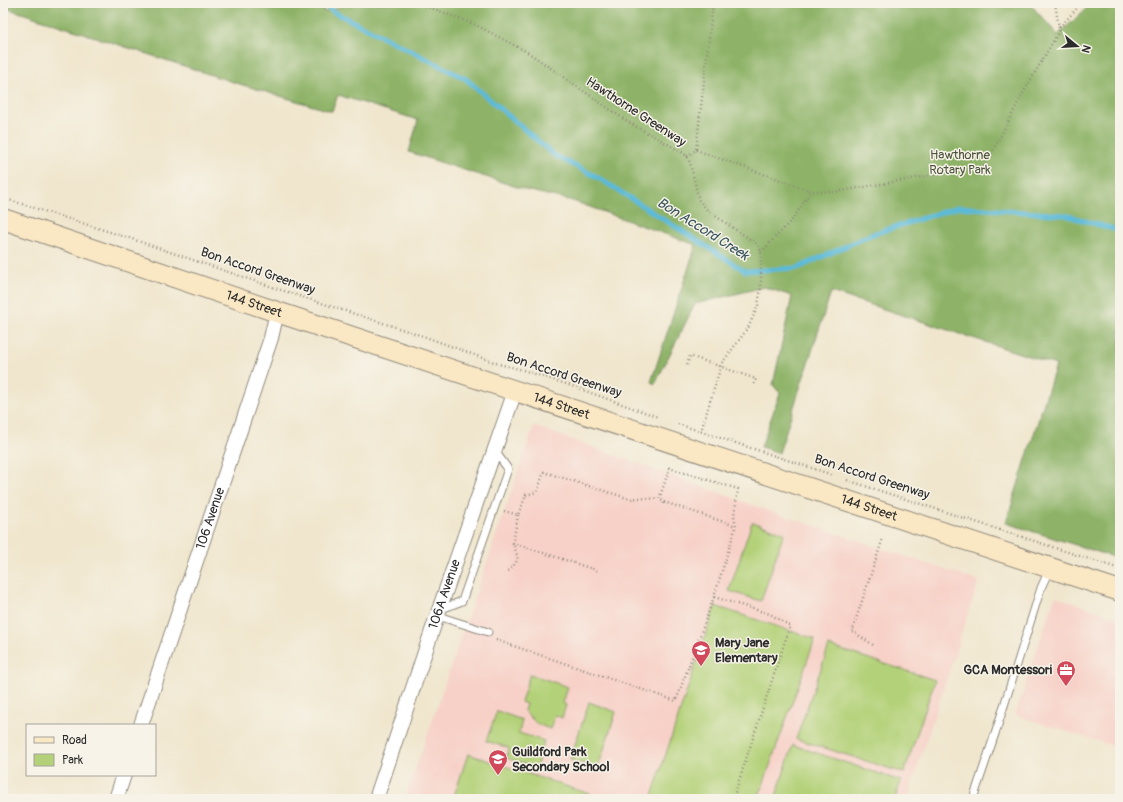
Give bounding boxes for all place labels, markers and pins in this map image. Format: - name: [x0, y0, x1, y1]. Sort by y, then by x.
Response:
- place label: Mary Jane Elementary: [715, 635, 778, 666]
- school or university icon: Mary Jane Elementary: [690, 639, 712, 667]
- office icon: GCA Montessori: [1055, 659, 1077, 687]
- place label: GCA Montessori: [963, 662, 1053, 678]
- place label: Guildford Park Secondary School: [512, 744, 610, 775]
- school or university icon: Guildford Park Secondary School: [487, 748, 509, 776]

